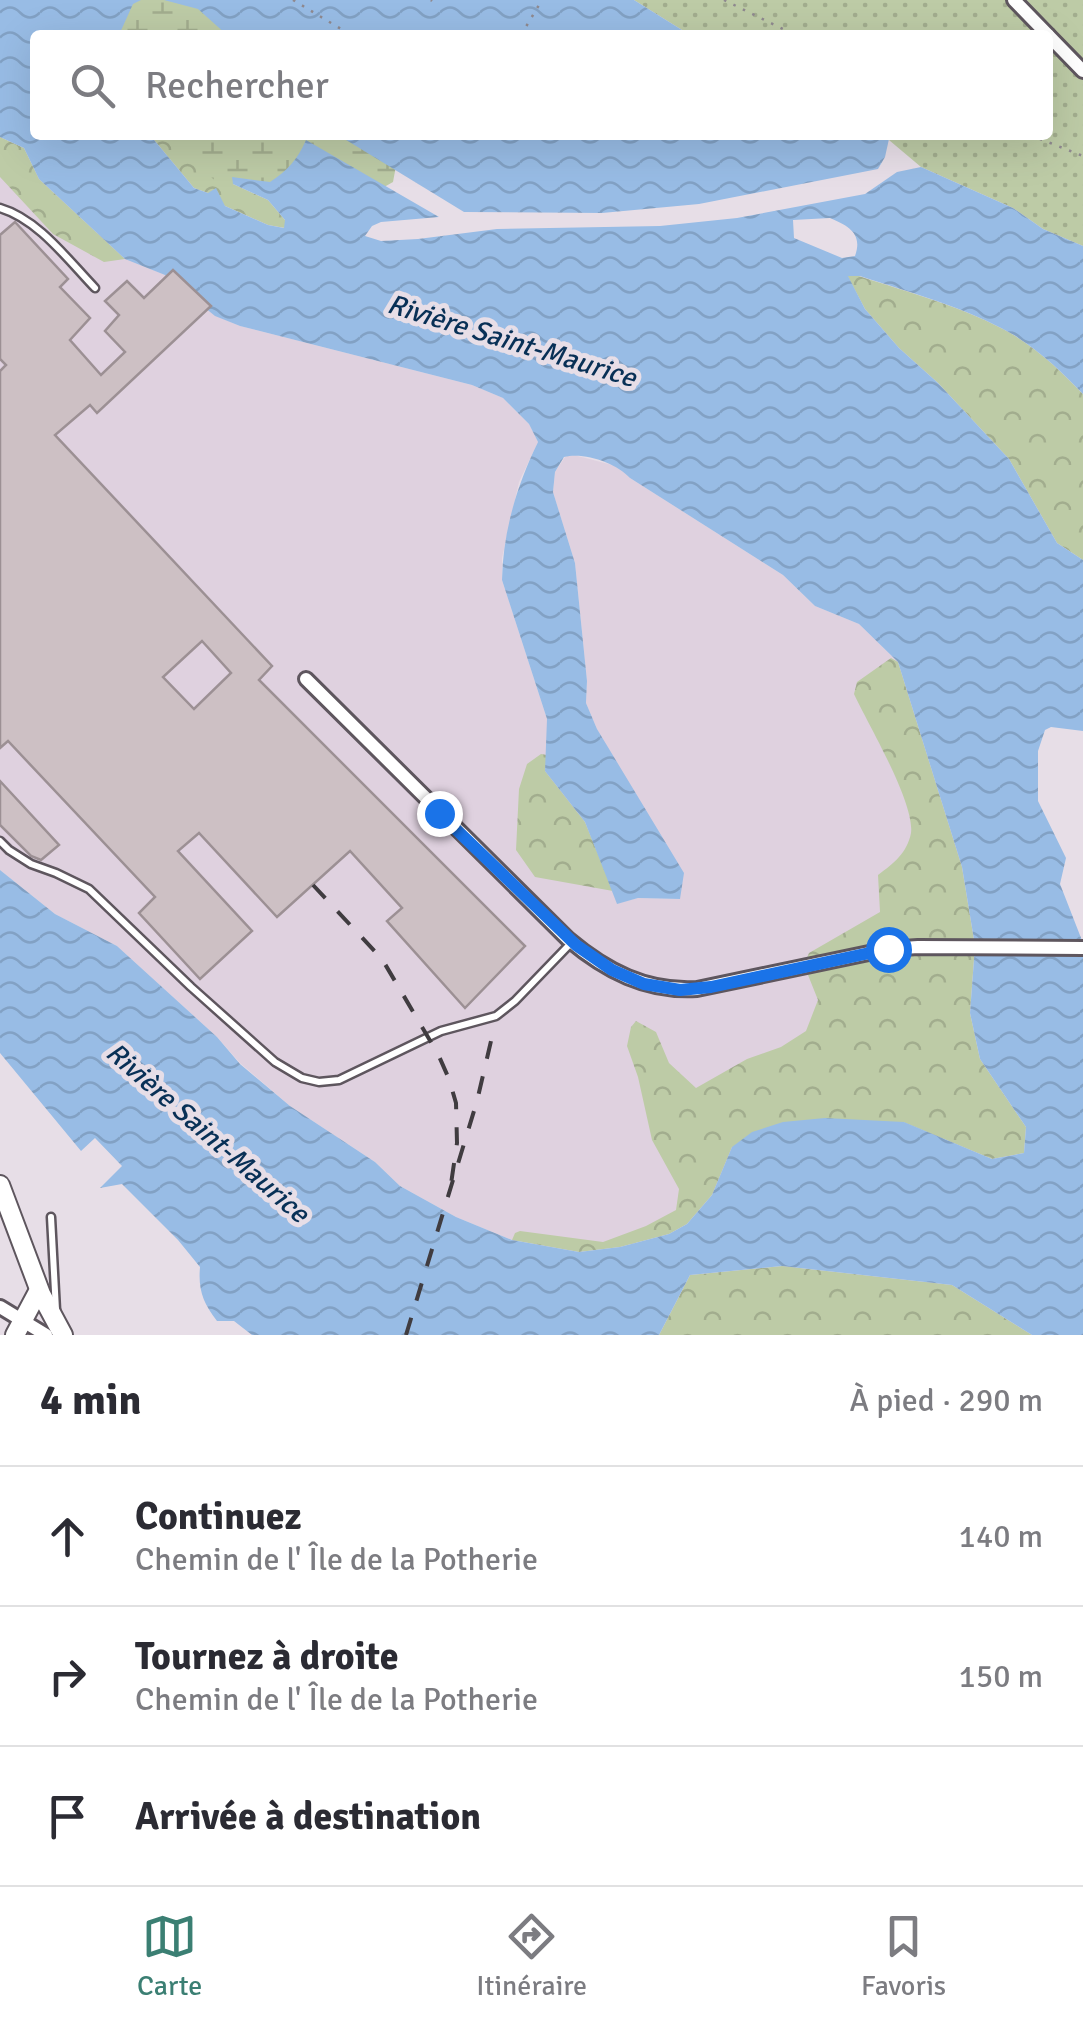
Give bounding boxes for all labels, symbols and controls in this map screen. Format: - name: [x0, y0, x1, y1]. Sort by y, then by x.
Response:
- search box: [30, 30, 1053, 140]
- icon: search: [65, 58, 120, 113]
- text: Rechercher: [145, 62, 329, 109]
- water label: Rivière Saint-Maurice: [383, 287, 642, 395]
- route end: [417, 791, 463, 837]
- route start: [866, 927, 912, 973]
- water label: Rivière Saint-Maurice: [99, 1035, 317, 1231]
- text: 4 min: [40, 1375, 141, 1426]
- text: À pied · 290 m: [850, 1381, 1043, 1420]
- text: Continuez: [135, 1493, 302, 1540]
- icon: ahead: [40, 1509, 95, 1564]
- text: 140 m: [959, 1517, 1043, 1556]
- text: Chemin de l' Île de la Potherie: [135, 1540, 538, 1579]
- text: Tournez à droite: [135, 1633, 399, 1680]
- icon: right: [40, 1649, 95, 1704]
- text: 150 m: [959, 1657, 1043, 1696]
- text: Chemin de l' Île de la Potherie: [135, 1680, 538, 1719]
- icon: arrive: [40, 1789, 95, 1844]
- text: Arrivée à destination: [135, 1793, 481, 1840]
- tab: Carte: [137, 1909, 202, 2003]
- tab: Itinéraire: [476, 1909, 587, 2003]
- tab: Favoris: [861, 1909, 946, 2003]

